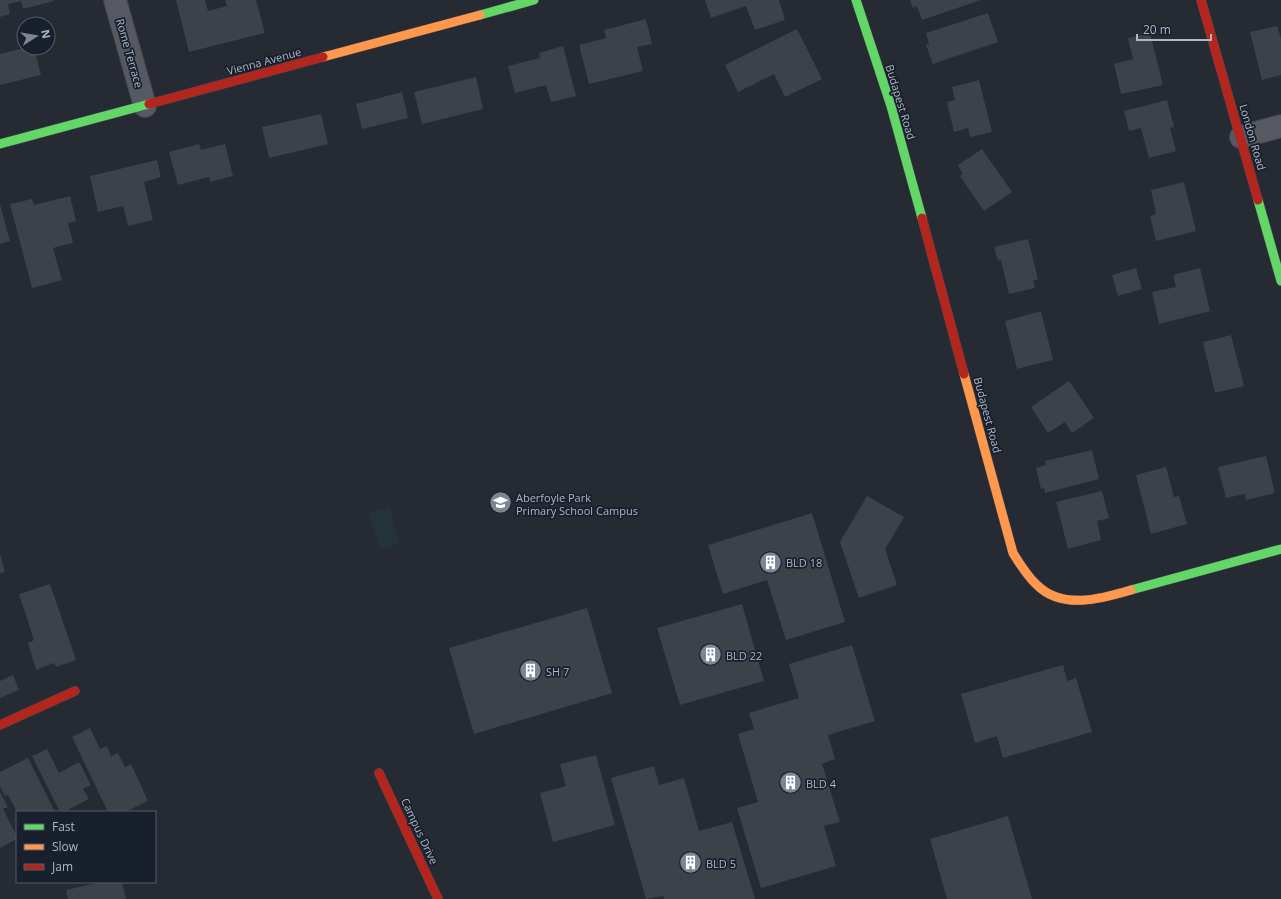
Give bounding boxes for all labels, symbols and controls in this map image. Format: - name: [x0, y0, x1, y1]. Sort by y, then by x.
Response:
- north arrow: [16, 16, 56, 56]
- scale bar: [1137, 16, 1211, 42]
- street label: Rome Terrace: [113, 17, 147, 89]
- text: 20 m: [1143, 21, 1171, 38]
- text: N: [38, 28, 55, 40]
- street label: Vienna Avenue: [225, 44, 303, 78]
- street label: Budapest Road: [882, 63, 920, 141]
- street label: London Road: [1236, 102, 1270, 172]
- street label: Budapest Road: [971, 375, 1005, 455]
- school or university icon: Aberfoyle Park Primary School Campus: [487, 490, 513, 516]
- place label: Aberfoyle Park Primary School Campus: [516, 490, 638, 518]
- building icon: BLD 18: [757, 549, 783, 575]
- place label: BLD 18: [786, 555, 822, 570]
- building icon: BLD 22: [698, 642, 724, 668]
- place label: BLD 22: [726, 648, 762, 663]
- building icon: SH 7: [517, 658, 543, 684]
- place label: SH 7: [546, 664, 569, 679]
- building icon: BLD 4: [777, 770, 803, 796]
- place label: BLD 4: [806, 776, 837, 791]
- street label: Campus Drive: [398, 795, 442, 867]
- legend: [16, 811, 156, 883]
- text: Fast: [52, 818, 75, 835]
- text: Slow: [52, 838, 79, 855]
- building icon: BLD 5: [677, 850, 703, 876]
- place label: BLD 5: [706, 856, 736, 871]
- text: Jam: [51, 858, 73, 875]

